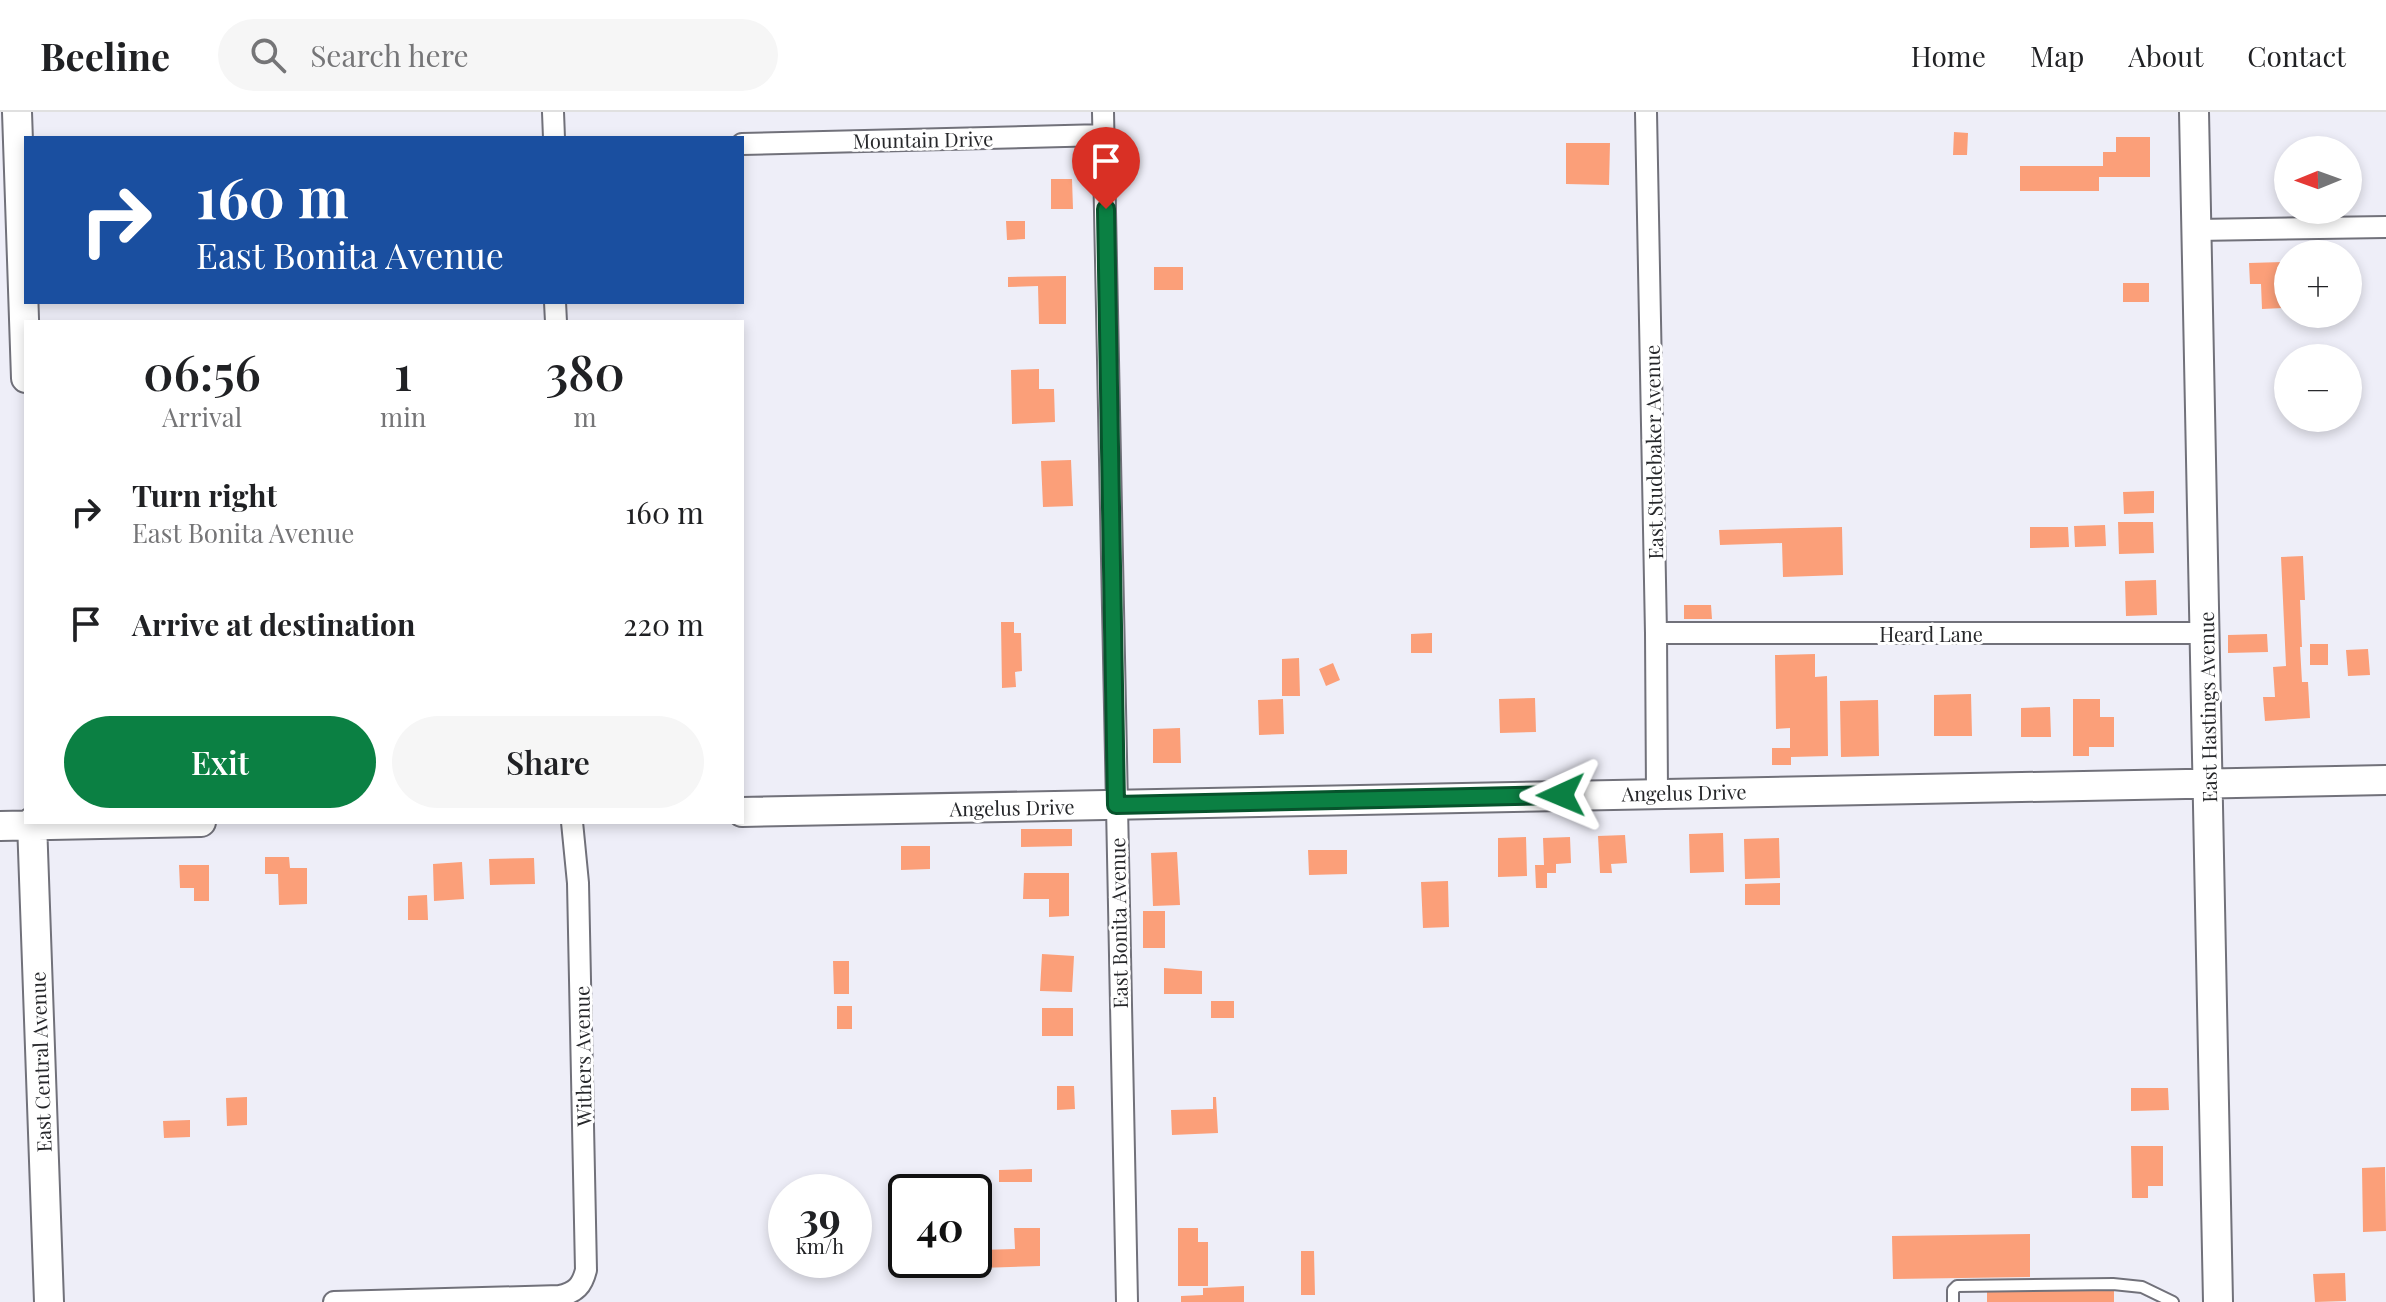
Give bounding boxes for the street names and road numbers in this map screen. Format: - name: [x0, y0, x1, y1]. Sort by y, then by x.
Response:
- street label: Mountain Drive: [853, 124, 993, 154]
- street label: East Studebaker Avenue: [1638, 344, 1668, 560]
- street label: East Hastings Avenue: [2192, 611, 2222, 803]
- street label: Heard Lane: [1879, 620, 1983, 647]
- street label: Angelus Drive: [1620, 777, 1747, 807]
- street label: Angelus Drive: [948, 792, 1075, 822]
- street label: East Bonita Avenue: [1103, 837, 1133, 1009]
- street label: East Central Avenue: [23, 971, 57, 1153]
- street label: Withers Avenue: [567, 985, 597, 1128]

